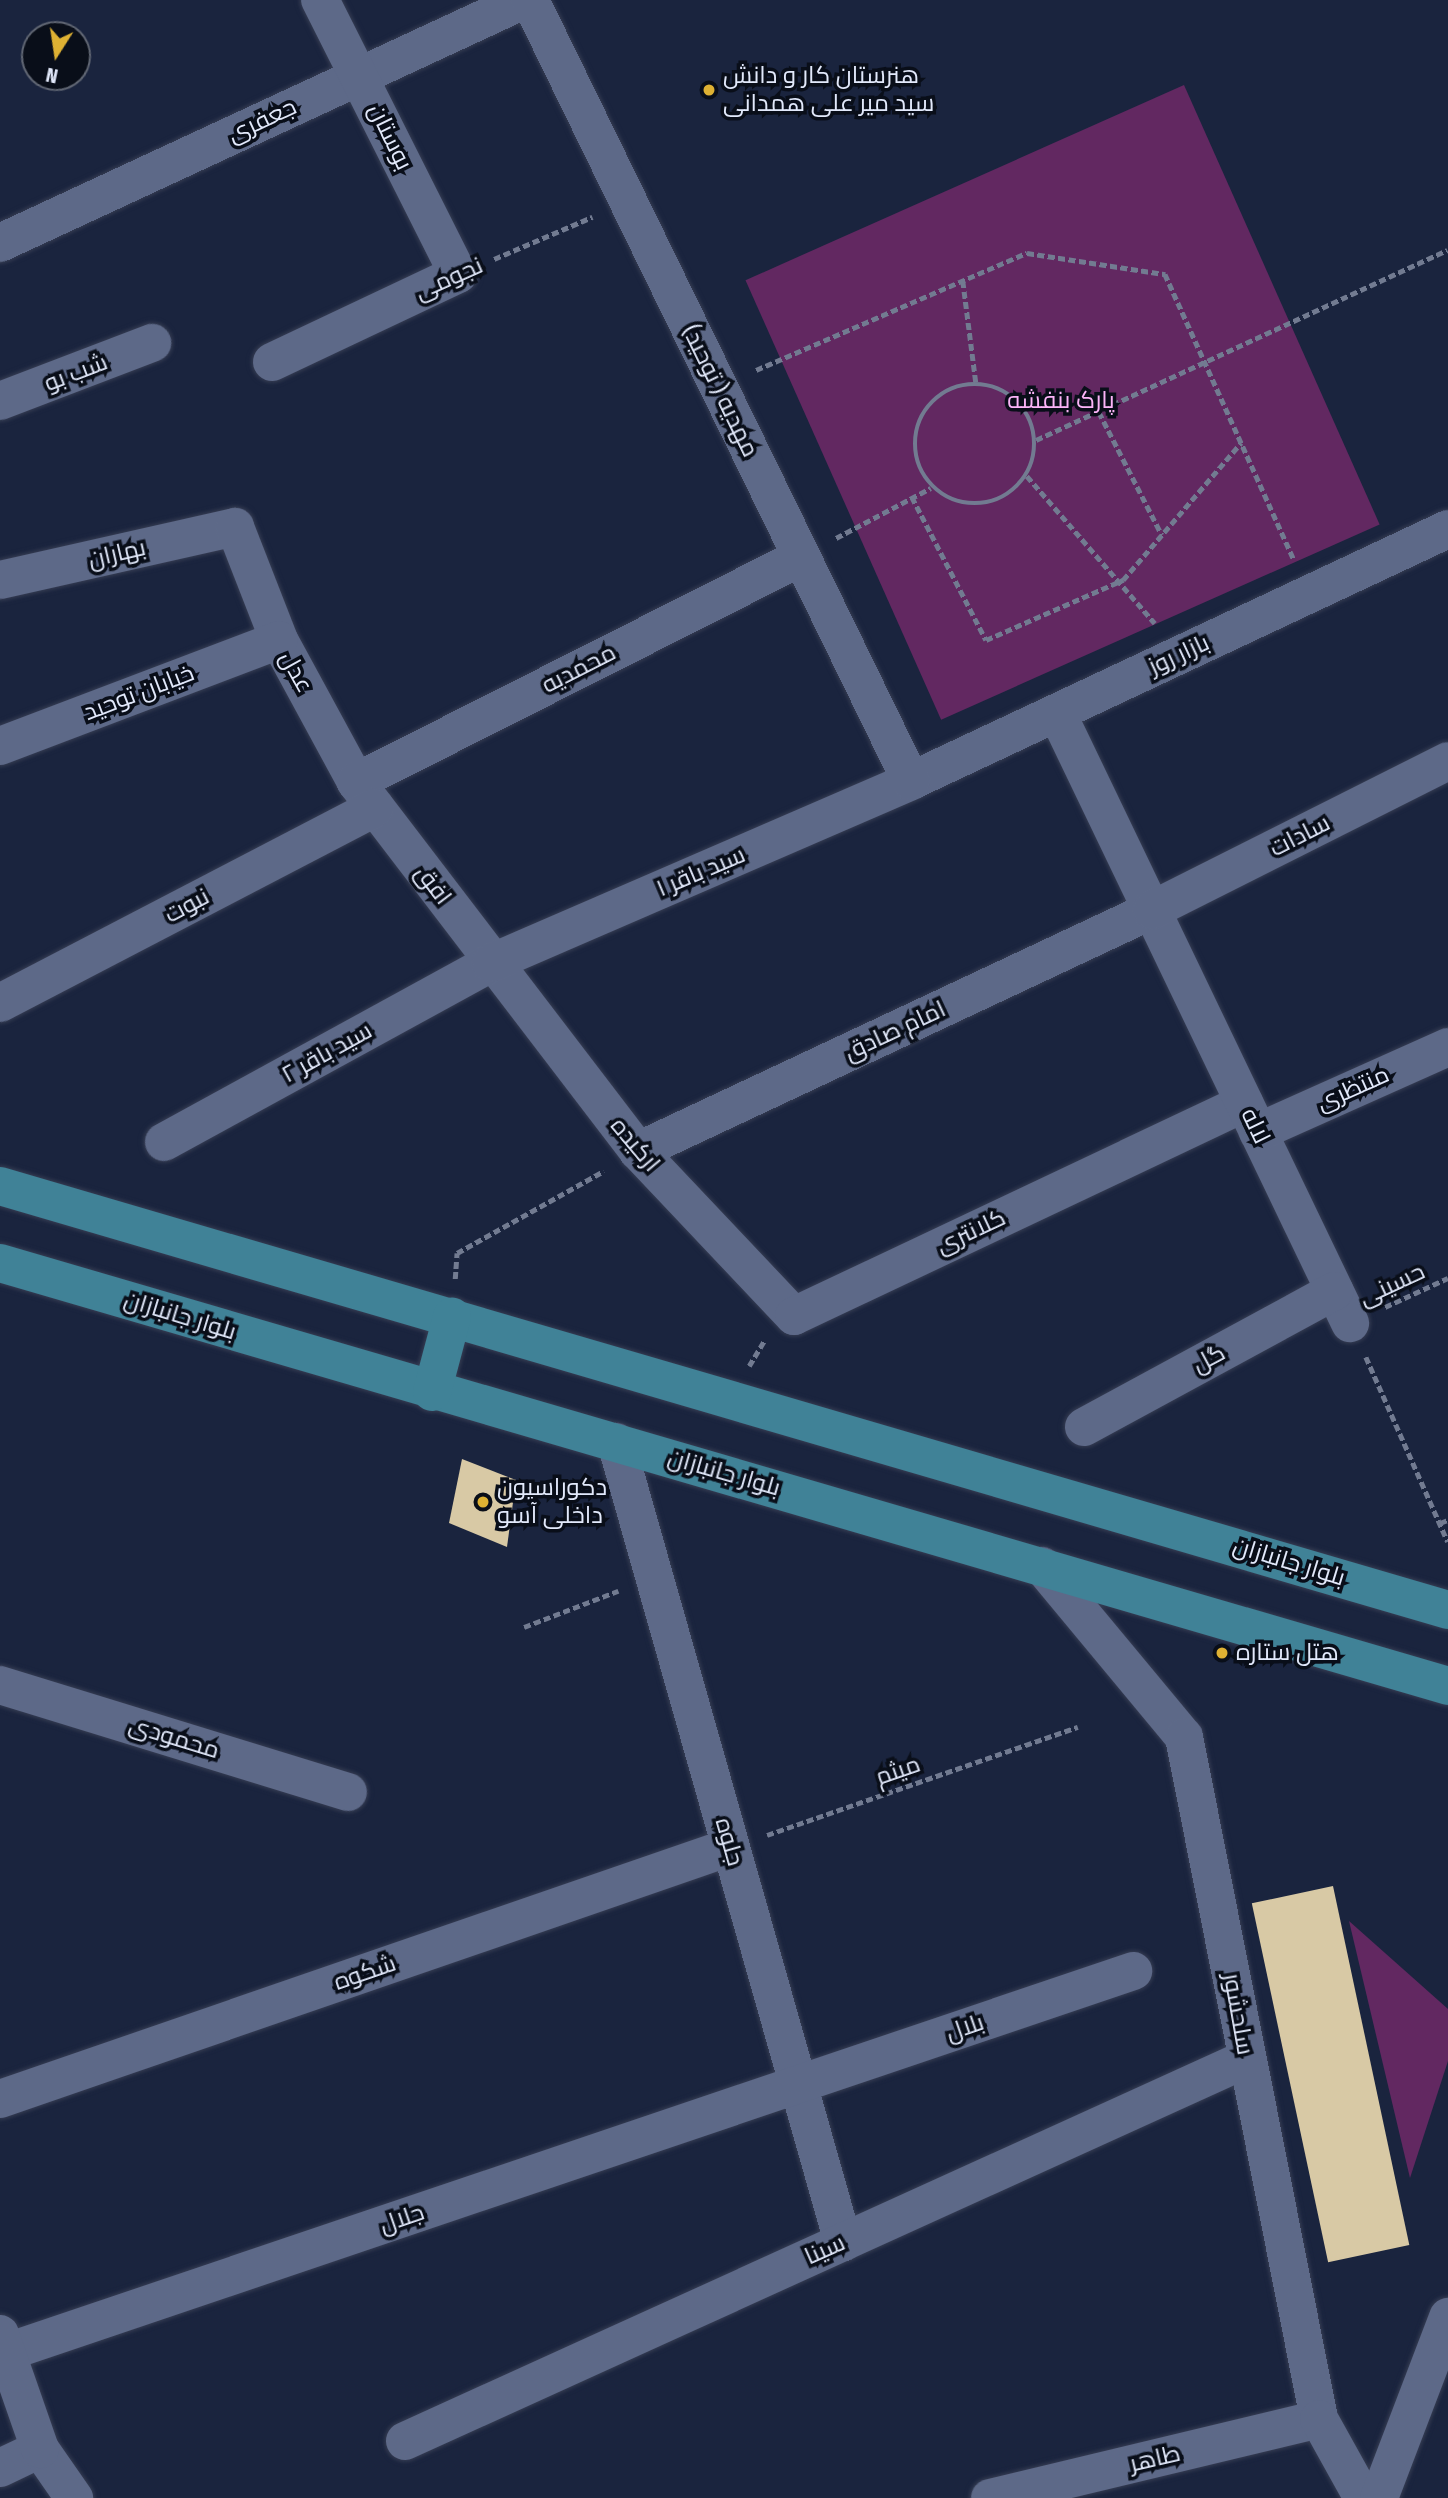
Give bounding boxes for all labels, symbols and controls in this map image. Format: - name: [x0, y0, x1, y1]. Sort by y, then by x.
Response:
- north arrow: [21, 21, 91, 91]
- place label: هنرستان کار و دانش سید میر علی همدانی: [723, 62, 934, 118]
- text: N: [44, 63, 60, 88]
- marker: هنرستان کار و دانش سید میر علی همدانی: [701, 82, 717, 98]
- street label: جعفری: [223, 93, 301, 149]
- street label: بوستان: [362, 99, 418, 175]
- street label: نجومی: [411, 251, 487, 307]
- street label: مهدیه ( توحید): [676, 320, 764, 462]
- street label: شب بو: [40, 348, 112, 398]
- park label: پارک بنفشه: [1007, 387, 1115, 415]
- street label: بهاران: [85, 533, 149, 575]
- street label: بازار روز: [1144, 628, 1214, 682]
- street label: محمدیه: [537, 638, 621, 700]
- street label: عدل: [273, 646, 319, 698]
- street label: خیابان توحید: [80, 659, 198, 727]
- street label: سادات: [1265, 809, 1335, 863]
- street label: سید باقر ۱: [652, 840, 750, 904]
- street label: افق: [409, 859, 457, 911]
- street label: نبوت: [160, 882, 214, 930]
- street label: امام صادق: [840, 995, 950, 1067]
- street label: سید باقر ۲: [277, 1016, 377, 1090]
- street label: منتظری: [1312, 1060, 1394, 1118]
- street label: لاله: [1234, 1104, 1276, 1148]
- street label: ارکیده: [604, 1112, 666, 1178]
- street label: کلانتری: [932, 1203, 1010, 1261]
- street label: حسینی: [1355, 1257, 1429, 1313]
- street label: بلوار جانبازان: [120, 1285, 240, 1347]
- street label: گل: [1188, 1339, 1230, 1379]
- street label: بلوار جانبازان: [664, 1443, 784, 1503]
- place label: دکوراسیون داخلی آسو: [497, 1474, 607, 1530]
- marker: دکوراسیون داخلی آسو: [475, 1494, 491, 1510]
- street label: بلوار جانبازان: [1229, 1531, 1349, 1593]
- place label: هتل ستاره: [1236, 1639, 1339, 1667]
- marker: هتل ستاره: [1214, 1645, 1230, 1661]
- street label: محمودی: [125, 1711, 223, 1765]
- street label: میثم: [872, 1750, 924, 1792]
- street label: جلوه: [708, 1815, 750, 1869]
- street label: شکوه: [330, 1949, 400, 1997]
- street label: سلحشور: [1217, 1971, 1259, 2057]
- street label: بلال: [942, 2008, 988, 2048]
- street label: جلال: [376, 2198, 428, 2240]
- street label: سینا: [800, 2228, 850, 2272]
- street label: طاهر: [1127, 2439, 1183, 2479]

